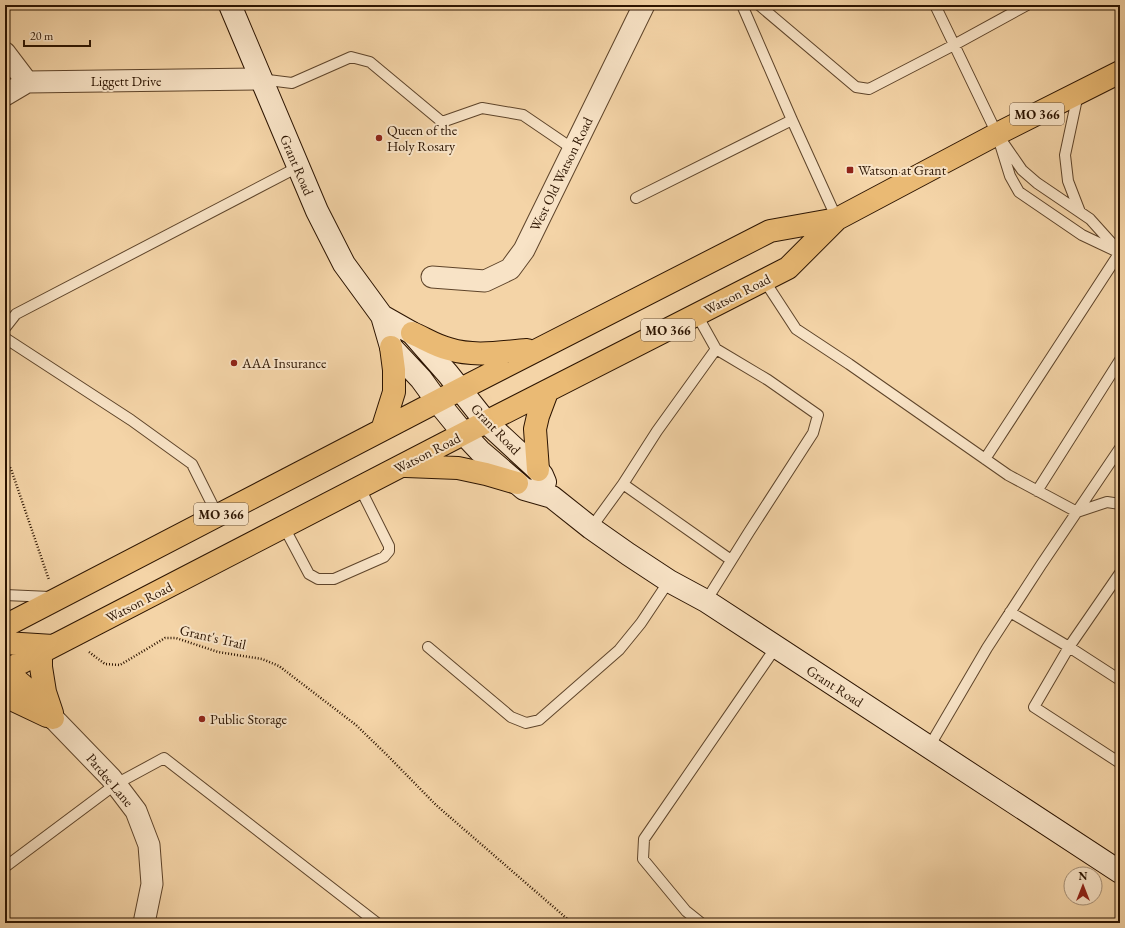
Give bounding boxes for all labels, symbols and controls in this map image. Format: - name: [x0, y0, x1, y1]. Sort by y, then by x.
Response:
- scale bar: [24, 22, 90, 48]
- text: 20 m: [30, 28, 54, 44]
- street label: Liggett Drive: [91, 72, 162, 90]
- road number: MO 366: [1010, 103, 1064, 125]
- street label: West Old Watson Road: [526, 113, 597, 234]
- place label: Queen of the Holy Rosary: [387, 121, 458, 155]
- street label: Grant Road: [276, 132, 318, 199]
- marker: Queen of the Holy Rosary: [374, 133, 384, 143]
- place label: Watson at Grant: [858, 161, 947, 179]
- marker: Watson at Grant: [845, 165, 855, 175]
- street label: Watson Road: [701, 269, 774, 318]
- road number: MO 366: [641, 319, 695, 341]
- place label: AAA Insurance: [241, 354, 327, 372]
- marker: AAA Insurance: [229, 358, 239, 368]
- street label: Grant Road: [467, 400, 525, 459]
- street label: Watson Road: [391, 428, 464, 477]
- road number: MO 366: [194, 503, 248, 525]
- street label: Watson Road: [103, 577, 176, 626]
- street label: Grant's Trail: [178, 621, 248, 653]
- street label: Grant Road: [803, 661, 868, 712]
- place label: Public Storage: [210, 710, 288, 728]
- marker: Public Storage: [197, 714, 207, 724]
- street label: Pardee Lane: [82, 749, 138, 811]
- north arrow: [1063, 866, 1103, 906]
- text: N: [1079, 869, 1088, 883]

